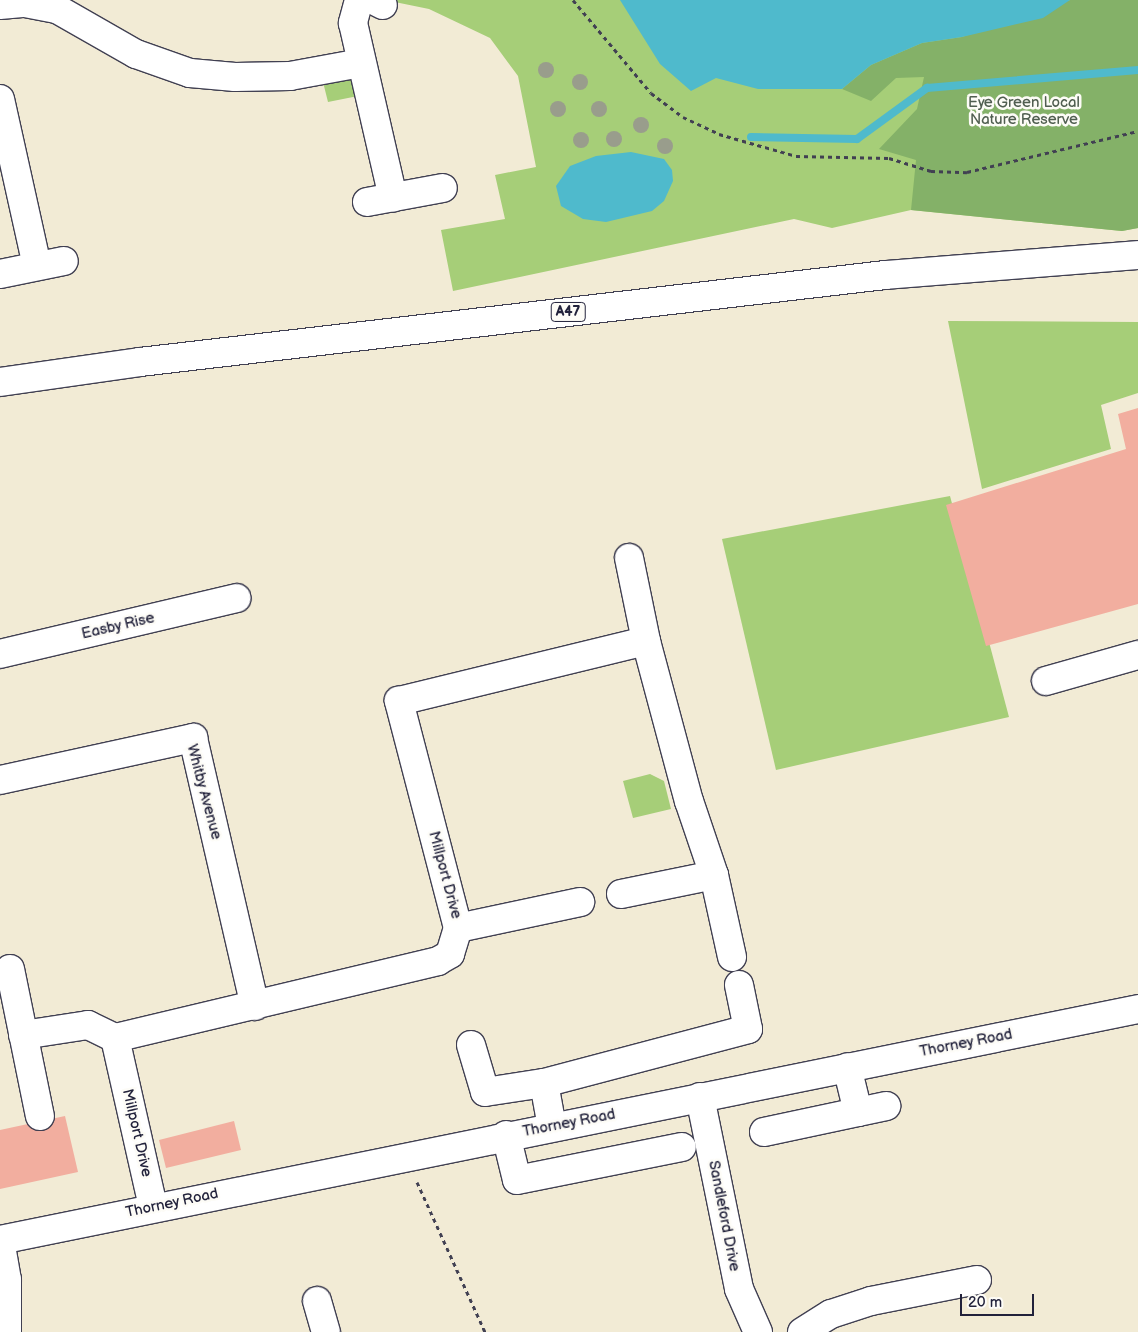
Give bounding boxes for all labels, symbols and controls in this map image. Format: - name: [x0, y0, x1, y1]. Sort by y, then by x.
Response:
- park label: Eye Green Local Nature Reserve: [968, 93, 1080, 128]
- road number: A47: [550, 300, 586, 324]
- street label: Easby Rise: [79, 609, 157, 643]
- street label: Whitby Avenue: [183, 742, 225, 842]
- street label: Millport Drive: [425, 829, 465, 921]
- street label: Thorney Road: [918, 1025, 1014, 1061]
- street label: Millport Drive: [118, 1087, 156, 1179]
- street label: Thorney Road: [521, 1105, 617, 1141]
- street label: Sandleford Drive: [704, 1159, 744, 1273]
- street label: Thorney Road: [124, 1184, 220, 1222]
- scale bar: [963, 1284, 1037, 1316]
- text: 20 m: [968, 1293, 1002, 1312]

